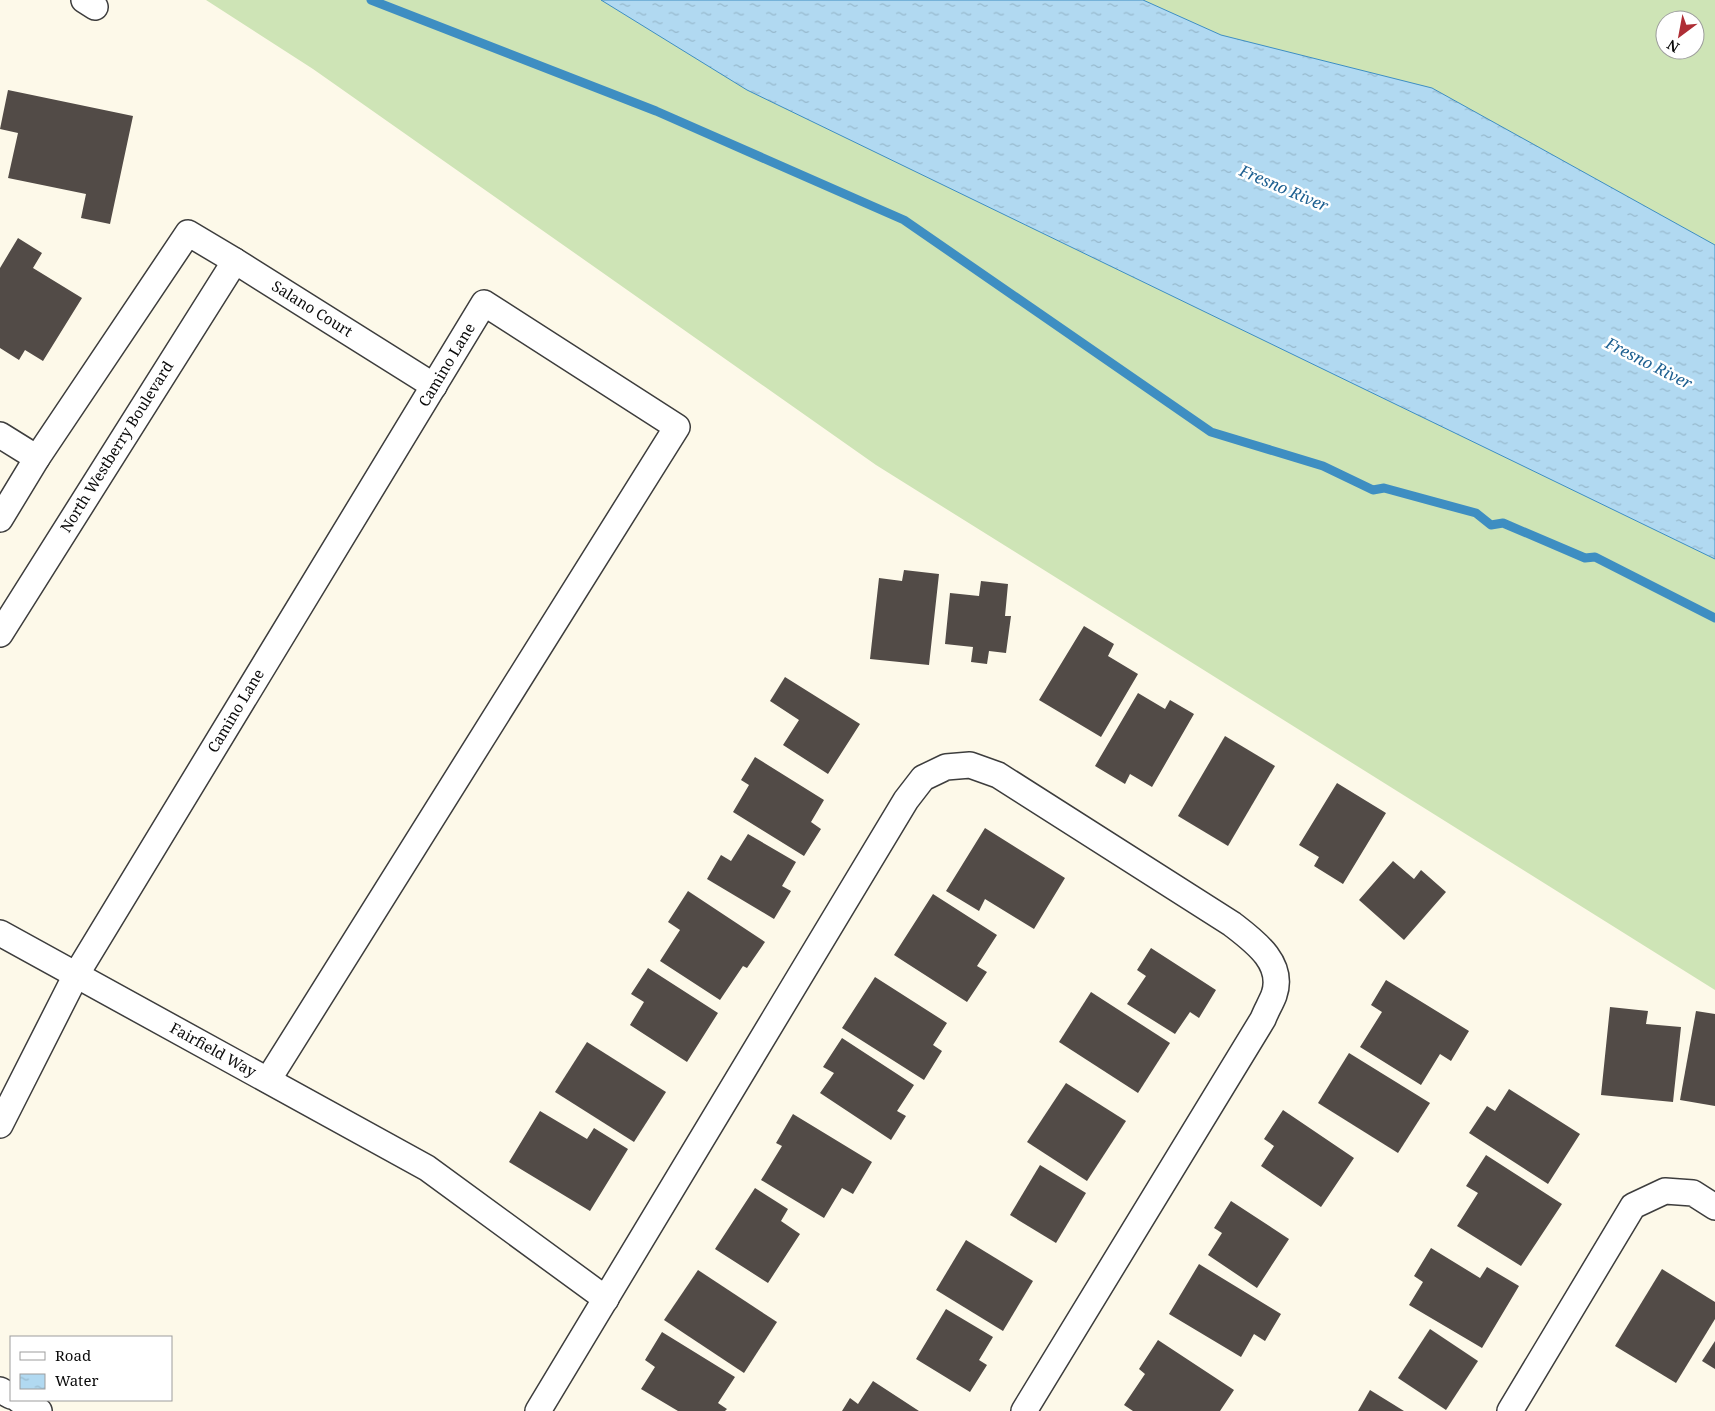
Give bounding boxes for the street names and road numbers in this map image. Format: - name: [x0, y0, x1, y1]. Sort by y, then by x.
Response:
- street label: Salano Court: [268, 275, 357, 341]
- street label: Camino Lane: [413, 319, 479, 410]
- street label: North Westberry Boulevard: [55, 357, 177, 536]
- street label: Camino Lane: [202, 665, 268, 756]
- street label: Fairfield Way: [167, 1017, 261, 1081]

